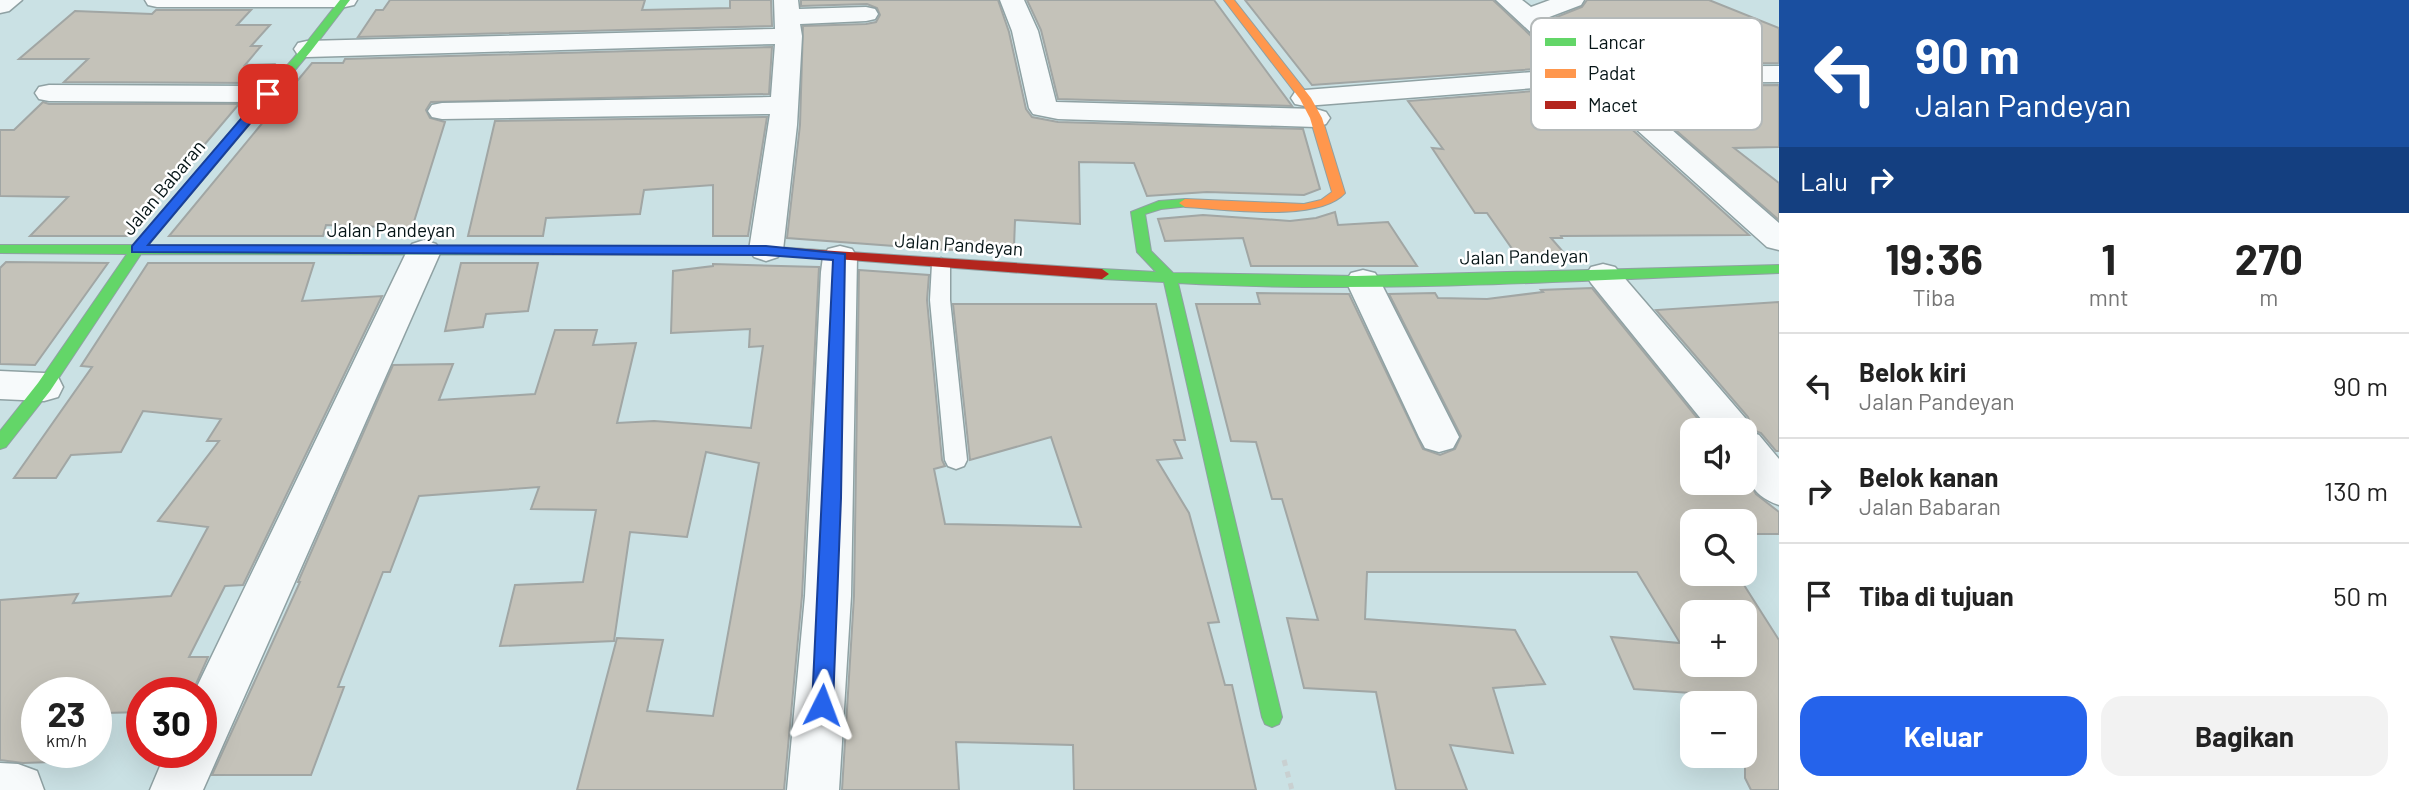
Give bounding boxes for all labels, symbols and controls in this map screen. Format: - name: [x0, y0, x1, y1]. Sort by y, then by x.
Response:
- legend: [1531, 18, 1762, 130]
- text: 90 m: [1915, 25, 2020, 84]
- icon: left: [1800, 28, 1891, 119]
- text: Lancar: [1588, 30, 1645, 53]
- text: Padat: [1588, 61, 1636, 84]
- pin: [238, 64, 298, 124]
- icon: arrive: [249, 75, 287, 113]
- text: Jalan Pandeyan: [1915, 85, 2132, 123]
- text: Macet: [1588, 93, 1638, 116]
- street label: Jalan Babaran: [117, 135, 209, 239]
- icon: right: [1862, 161, 1900, 199]
- text: Lalu: [1800, 165, 1848, 196]
- street label: Jalan Pandeyan: [327, 218, 455, 241]
- street label: Jalan Pandeyan: [894, 228, 1024, 260]
- text: 19:36: [1885, 233, 1983, 283]
- text: 1: [2101, 233, 2116, 283]
- text: 270: [2235, 233, 2303, 283]
- street label: Jalan Pandeyan: [1460, 243, 1588, 269]
- text: Tiba: [1912, 283, 1955, 311]
- text: mnt: [2089, 283, 2129, 311]
- text: m: [2259, 283, 2278, 311]
- text: Belok kiri: [1859, 356, 1966, 387]
- icon: left: [1800, 367, 1838, 405]
- text: 90 m: [2333, 370, 2388, 401]
- text: Jalan Pandeyan: [1859, 387, 2015, 415]
- map controls: [1680, 418, 1757, 768]
- button: sound: [1680, 418, 1757, 495]
- text: Belok kanan: [1859, 461, 1998, 492]
- icon: right: [1800, 472, 1838, 510]
- text: 130 m: [2324, 475, 2388, 506]
- text: Jalan Babaran: [1859, 492, 2001, 520]
- button: search: [1680, 509, 1757, 586]
- icon: arrive: [1800, 577, 1838, 615]
- text: Tiba di tujuan: [1859, 580, 2014, 611]
- text: 50 m: [2333, 580, 2388, 611]
- button: +: [1680, 600, 1757, 677]
- position arrow: [785, 668, 859, 742]
- speed limit sign: 30: [126, 677, 217, 768]
- button: −: [1680, 691, 1757, 768]
- text: 23: [47, 692, 86, 734]
- button: Keluar: [1800, 696, 2087, 776]
- button: Bagikan: [2101, 696, 2388, 776]
- text: km/h: [46, 729, 87, 751]

